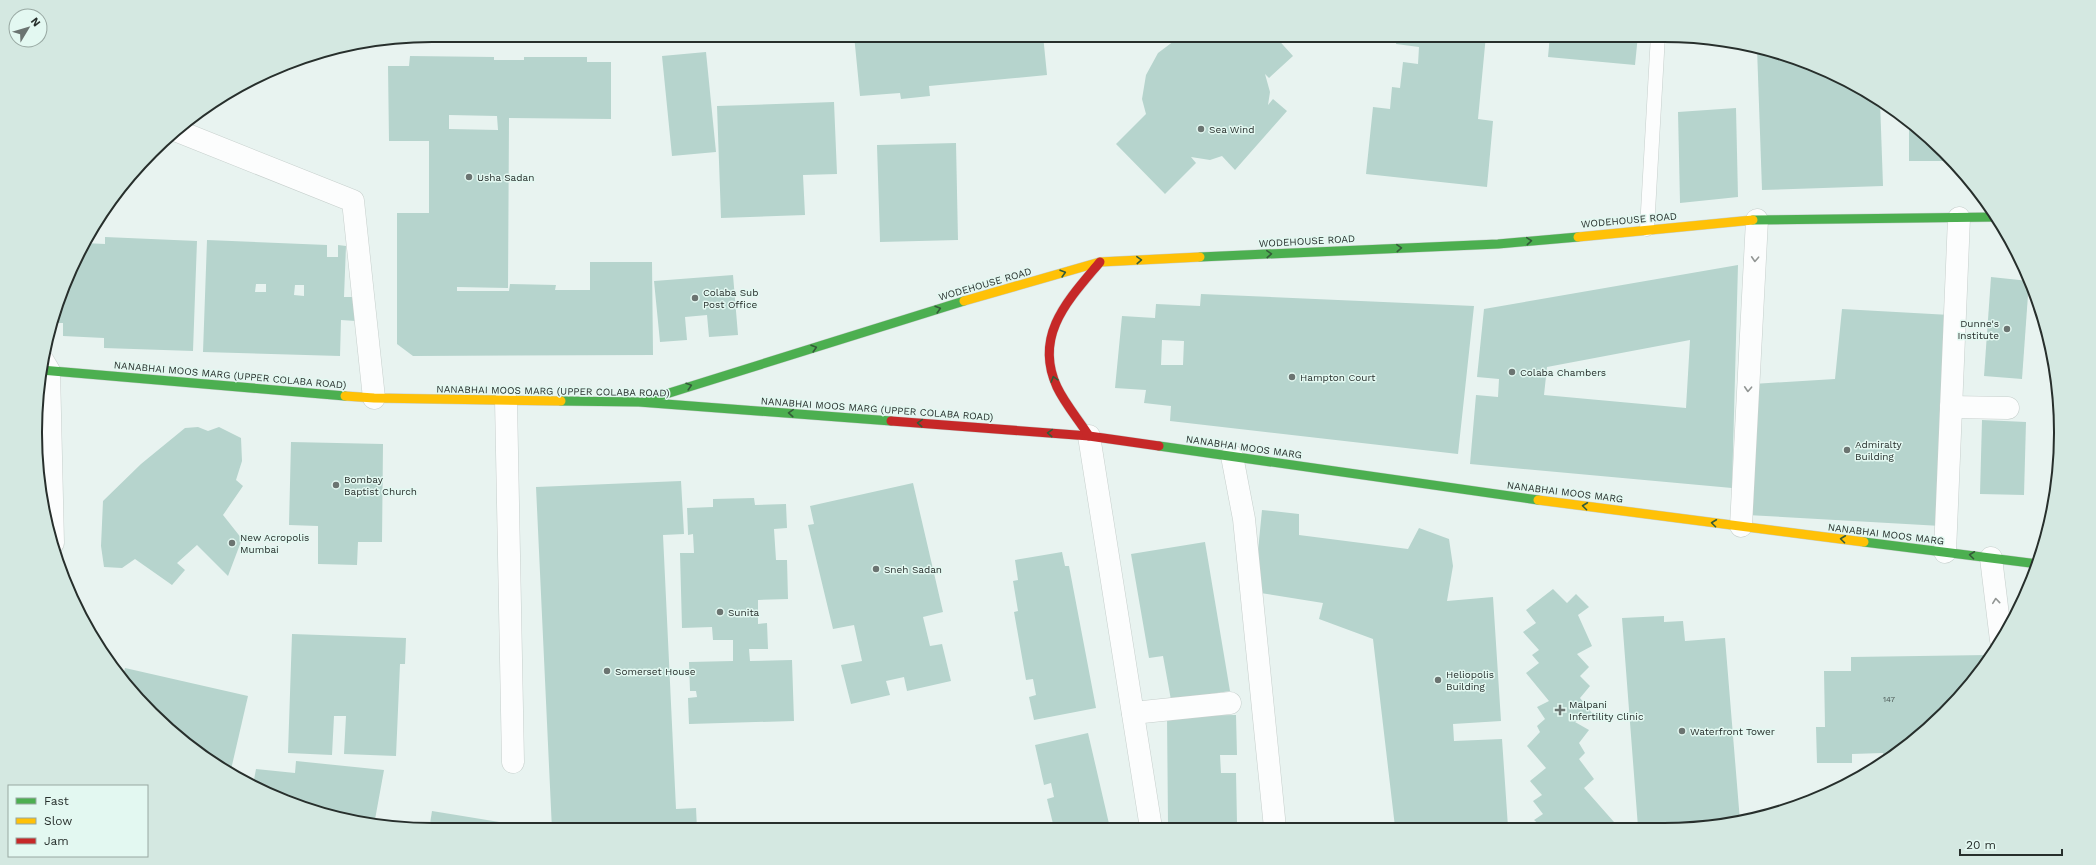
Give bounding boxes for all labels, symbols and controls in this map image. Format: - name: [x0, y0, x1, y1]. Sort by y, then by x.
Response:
- north arrow: [8, 8, 48, 48]
- text: N: [28, 15, 43, 29]
- marker: Sea Wind: [1196, 124, 1206, 134]
- place label: Sea Wind: [1209, 124, 1255, 135]
- marker: Usha Sadan: [464, 172, 474, 182]
- place label: Usha Sadan: [477, 172, 534, 183]
- street label: WODEHOUSE ROAD: [1581, 210, 1677, 230]
- street label: WODEHOUSE ROAD: [1259, 233, 1355, 249]
- one-way arrow: [1526, 236, 1532, 245]
- one-way arrow: [1396, 244, 1402, 253]
- one-way arrow: [1266, 250, 1272, 258]
- one-way arrow: [1136, 256, 1142, 264]
- one-way arrow: [1751, 256, 1759, 262]
- street label: WODEHOUSE ROAD: [937, 265, 1033, 303]
- one-way arrow: [1059, 269, 1066, 278]
- place label: Colaba Sub Post Office: [703, 287, 759, 310]
- marker: Colaba Sub Post Office: [690, 293, 700, 303]
- one-way arrow: [934, 305, 941, 314]
- place label: Dunne's Institute: [1957, 318, 1999, 341]
- marker: Dunne's Institute: [2002, 324, 2012, 334]
- one-way arrow: [810, 344, 817, 353]
- street label: NANABHAI MOOS MARG (UPPER COLABA ROAD): [113, 359, 347, 391]
- marker: Colaba Chambers: [1507, 367, 1517, 377]
- place label: Colaba Chambers: [1520, 367, 1606, 378]
- marker: Hampton Court: [1287, 372, 1297, 382]
- place label: Hampton Court: [1300, 372, 1376, 383]
- one-way arrow: [1051, 375, 1059, 382]
- one-way arrow: [686, 382, 693, 391]
- street label: NANABHAI MOOS MARG (UPPER COLABA ROAD): [436, 383, 670, 399]
- one-way arrow: [1744, 386, 1752, 392]
- street label: NANABHAI MOOS MARG (UPPER COLABA ROAD): [760, 395, 994, 423]
- one-way arrow: [788, 409, 794, 418]
- one-way arrow: [917, 419, 924, 428]
- one-way arrow: [1047, 428, 1053, 437]
- street label: NANABHAI MOOS MARG: [1185, 433, 1303, 461]
- place label: Admiralty Building: [1855, 439, 1903, 462]
- marker: Admiralty Building: [1842, 445, 1852, 455]
- place label: Bombay Baptist Church: [344, 474, 417, 497]
- street label: NANABHAI MOOS MARG: [1506, 479, 1624, 505]
- marker: Bombay Baptist Church: [331, 480, 341, 490]
- one-way arrow: [1582, 502, 1588, 511]
- one-way arrow: [1711, 519, 1717, 528]
- street label: NANABHAI MOOS MARG: [1827, 521, 1945, 547]
- place label: New Acropolis Mumbai: [240, 532, 309, 555]
- one-way arrow: [1840, 535, 1846, 544]
- marker: New Acropolis Mumbai: [227, 538, 237, 548]
- one-way arrow: [1969, 551, 1975, 560]
- marker: Sneh Sadan: [871, 564, 881, 574]
- place label: Sneh Sadan: [884, 564, 942, 575]
- one-way arrow: [1992, 598, 2001, 604]
- marker: Sunita: [715, 607, 725, 617]
- place label: Sunita: [728, 607, 760, 618]
- marker: Somerset House: [602, 666, 612, 676]
- place label: Somerset House: [615, 666, 696, 677]
- place label: Heliopolis Building: [1446, 669, 1494, 692]
- marker: Heliopolis Building: [1433, 675, 1443, 685]
- house number: 147: [1883, 695, 1896, 704]
- place label: Malpani Infertility Clinic: [1569, 699, 1644, 722]
- marker: Malpani Infertility Clinic: [1554, 704, 1566, 716]
- marker: Waterfront Tower: [1677, 726, 1687, 736]
- place label: Waterfront Tower: [1690, 726, 1775, 737]
- legend: [8, 785, 148, 857]
- text: Fast: [44, 794, 69, 808]
- text: Slow: [44, 814, 72, 828]
- scale bar: [1960, 831, 2062, 857]
- text: Jam: [44, 834, 69, 848]
- text: 20 m: [1966, 838, 1996, 852]

